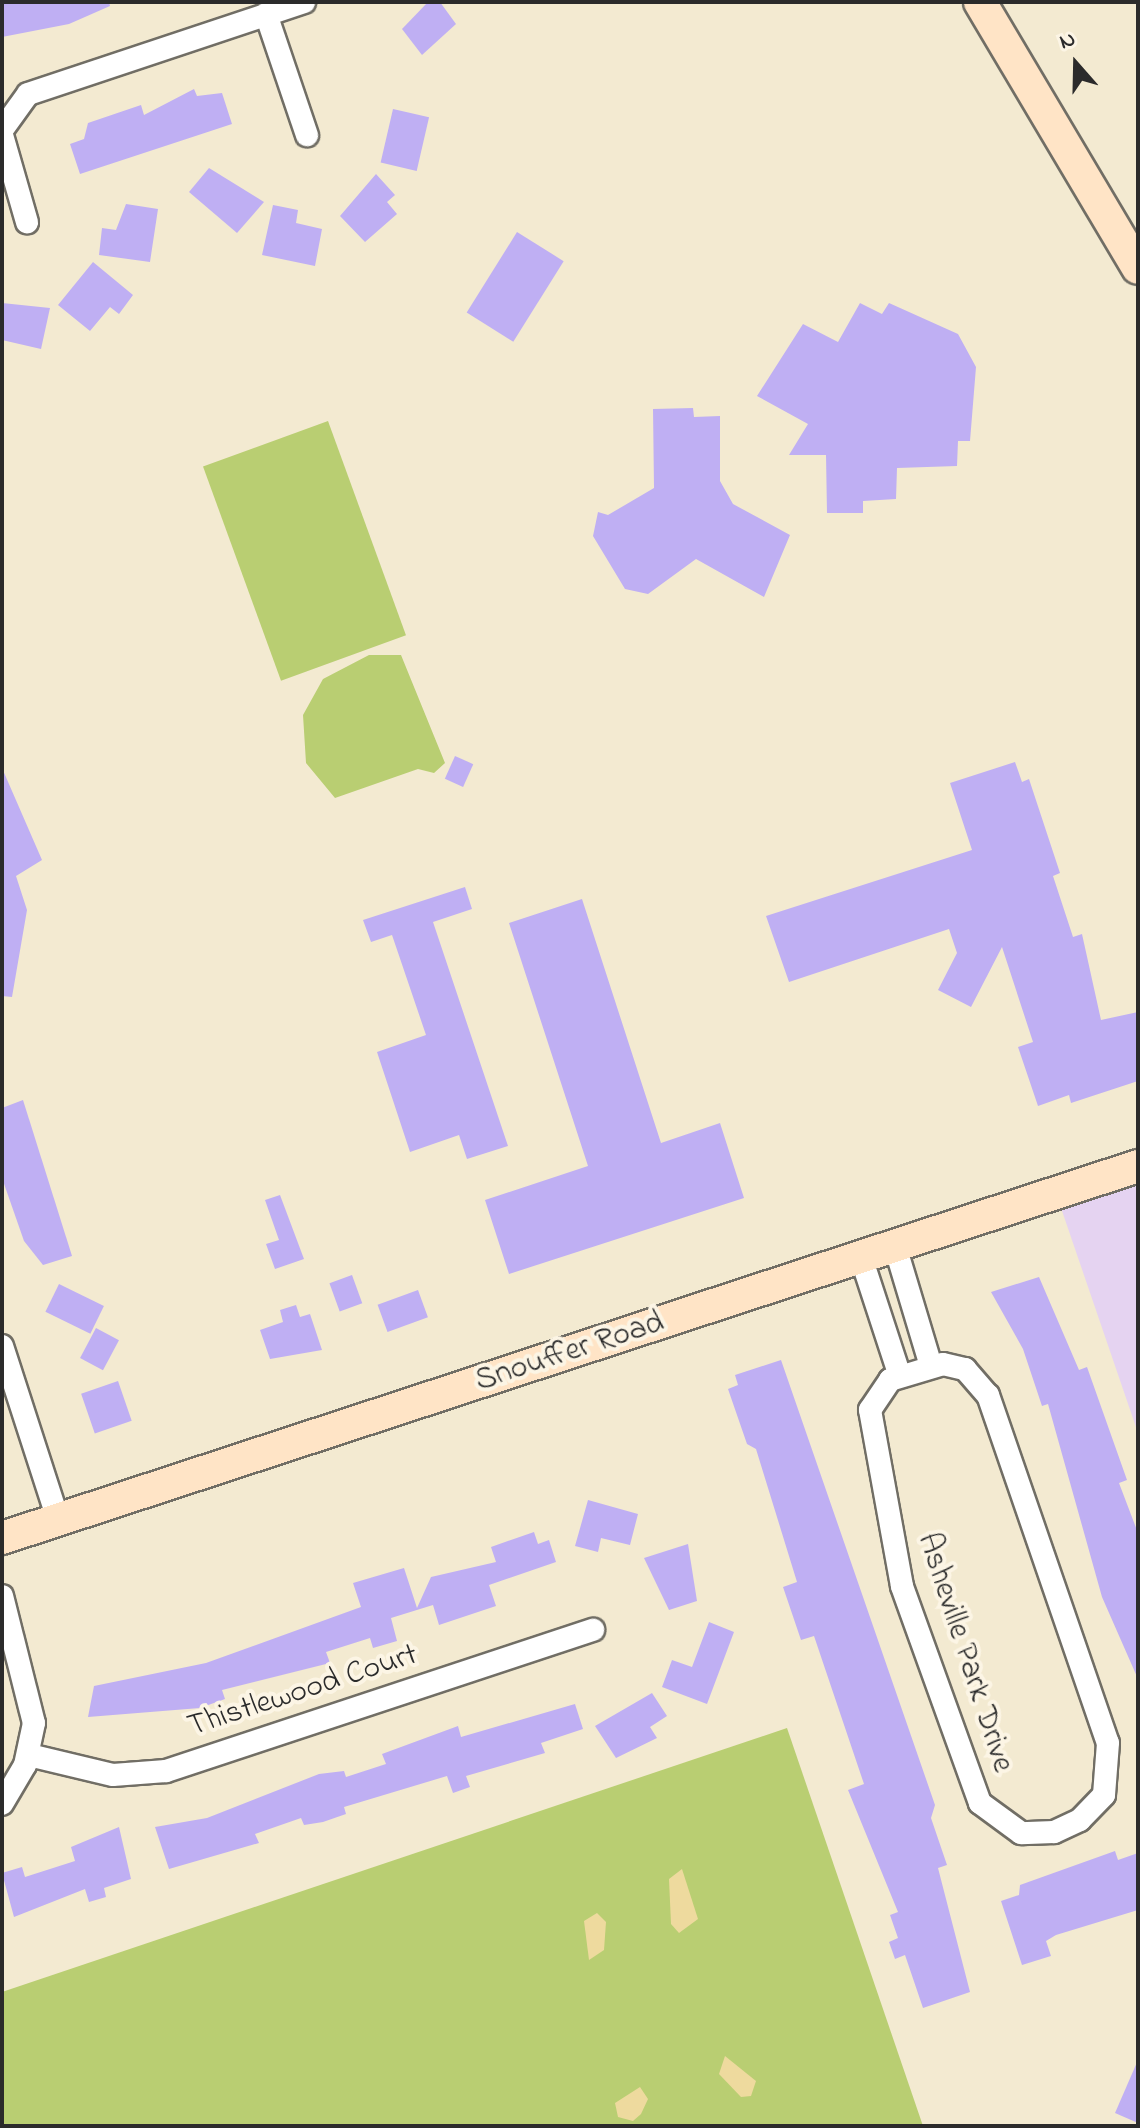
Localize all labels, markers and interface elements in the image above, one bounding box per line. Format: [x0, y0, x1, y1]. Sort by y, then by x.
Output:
north arrow [1036, 24, 1116, 104]
text: N [1055, 24, 1080, 59]
street label: Snouffer Road [471, 1304, 669, 1402]
street label: Asheville Park Drive [907, 1528, 1021, 1778]
street label: Thistlewood Court [183, 1637, 423, 1747]

